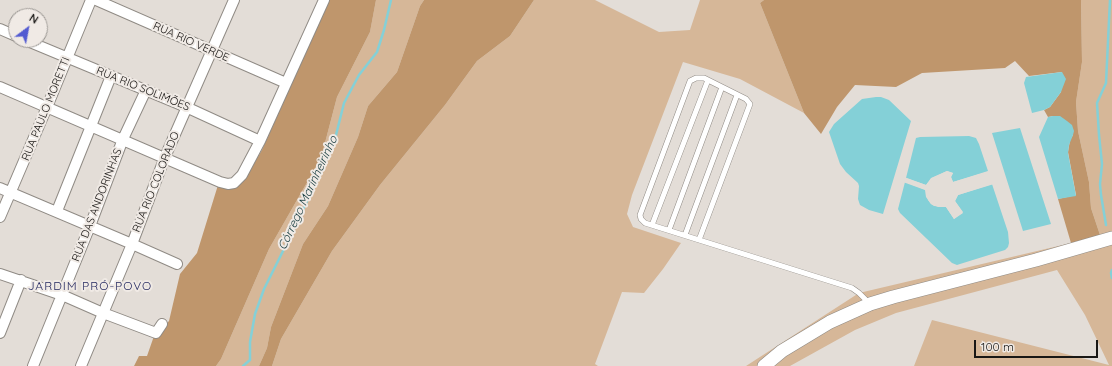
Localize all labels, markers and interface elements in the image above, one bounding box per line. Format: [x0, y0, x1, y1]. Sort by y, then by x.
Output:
north arrow [8, 8, 48, 48]
text: N [27, 11, 41, 27]
street label: RUA RIO VERDE [151, 19, 231, 65]
street label: RUA PAULO MORETTI [19, 55, 73, 163]
street label: RUA RIO SOLIMÕES [94, 64, 192, 114]
street label: RUA RIO COLORADO [130, 130, 182, 234]
water label: Córrego Marinheirinho [275, 134, 341, 252]
street label: RUA DAS ANDORINHAS [69, 147, 125, 263]
district label: JARDIM PRÓ-POVO [28, 279, 152, 293]
scale bar [976, 332, 1100, 358]
text: 100 m [981, 339, 1014, 354]

